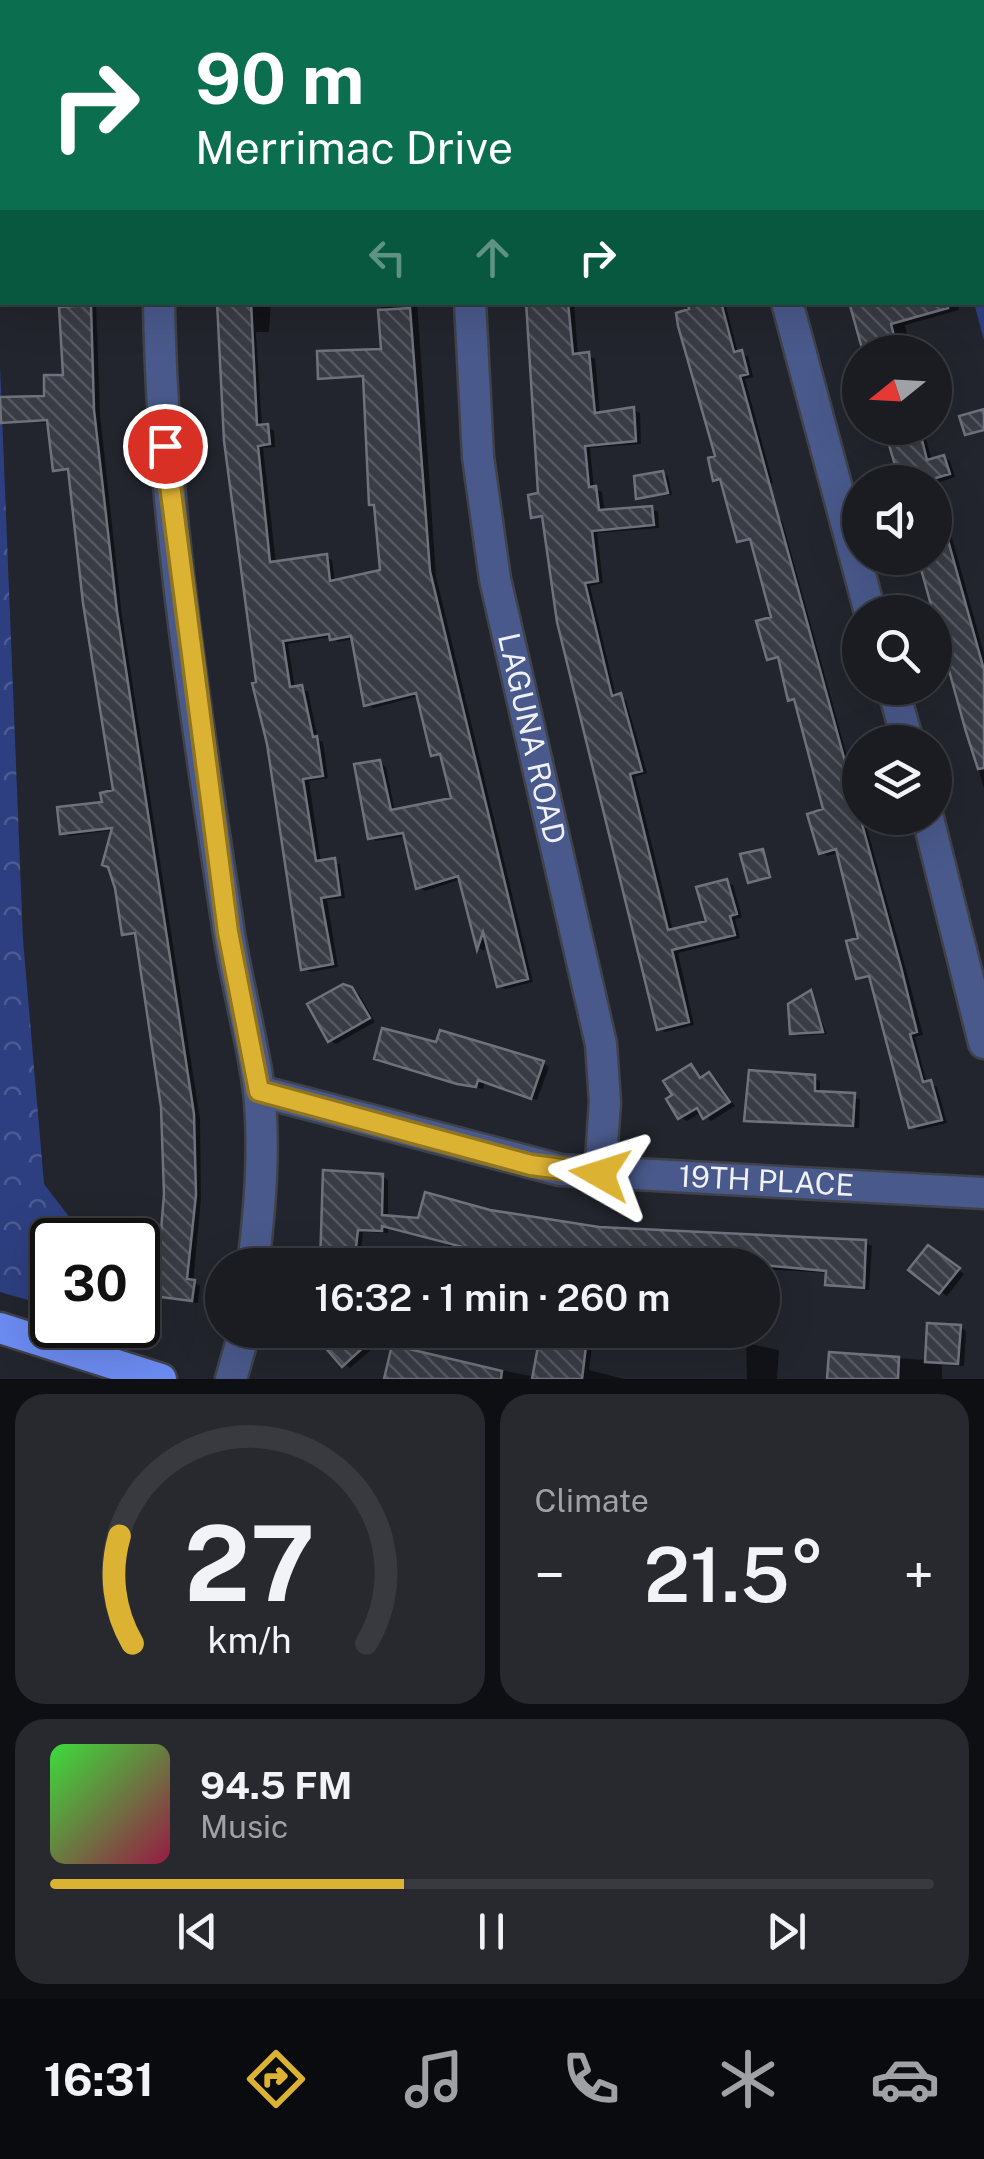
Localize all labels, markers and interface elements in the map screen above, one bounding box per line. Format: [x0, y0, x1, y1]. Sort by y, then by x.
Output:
text: 90 m [195, 37, 365, 120]
icon: right [30, 40, 160, 170]
text: Merrimac Drive [195, 121, 513, 174]
icon: left [360, 230, 415, 285]
icon: ahead [465, 230, 520, 285]
icon: right [570, 230, 625, 285]
north arrow [842, 335, 952, 445]
map controls [842, 335, 952, 835]
pin [123, 404, 208, 489]
icon: arrive [138, 419, 193, 474]
button: sound [842, 465, 952, 575]
button: search [842, 595, 952, 705]
street label: LAGUNA ROAD [491, 629, 574, 847]
button: layers [842, 725, 952, 835]
position arrow [548, 1122, 652, 1226]
street label: 19TH PLACE [678, 1157, 855, 1203]
speed limit sign: 30 [30, 1218, 160, 1348]
text: 16:32 · 1 min · 260 m [314, 1275, 671, 1320]
text: Climate [535, 1482, 649, 1519]
text: 27 [184, 1502, 315, 1624]
text: 21.5° [644, 1531, 825, 1619]
text: − [535, 1543, 565, 1607]
text: + [903, 1543, 934, 1607]
text: km/h [208, 1619, 292, 1661]
text: 94.5 FM [200, 1763, 352, 1808]
text: Music [200, 1808, 288, 1845]
icon: previous [170, 1904, 225, 1959]
icon: pause [464, 1904, 519, 1959]
icon: next [759, 1904, 814, 1959]
icon: directions [241, 2044, 311, 2114]
icon: music [399, 2044, 469, 2114]
icon: phone [556, 2044, 626, 2114]
icon: climate [713, 2044, 783, 2114]
icon: car [870, 2044, 940, 2114]
text: 16:31 [44, 2053, 154, 2106]

